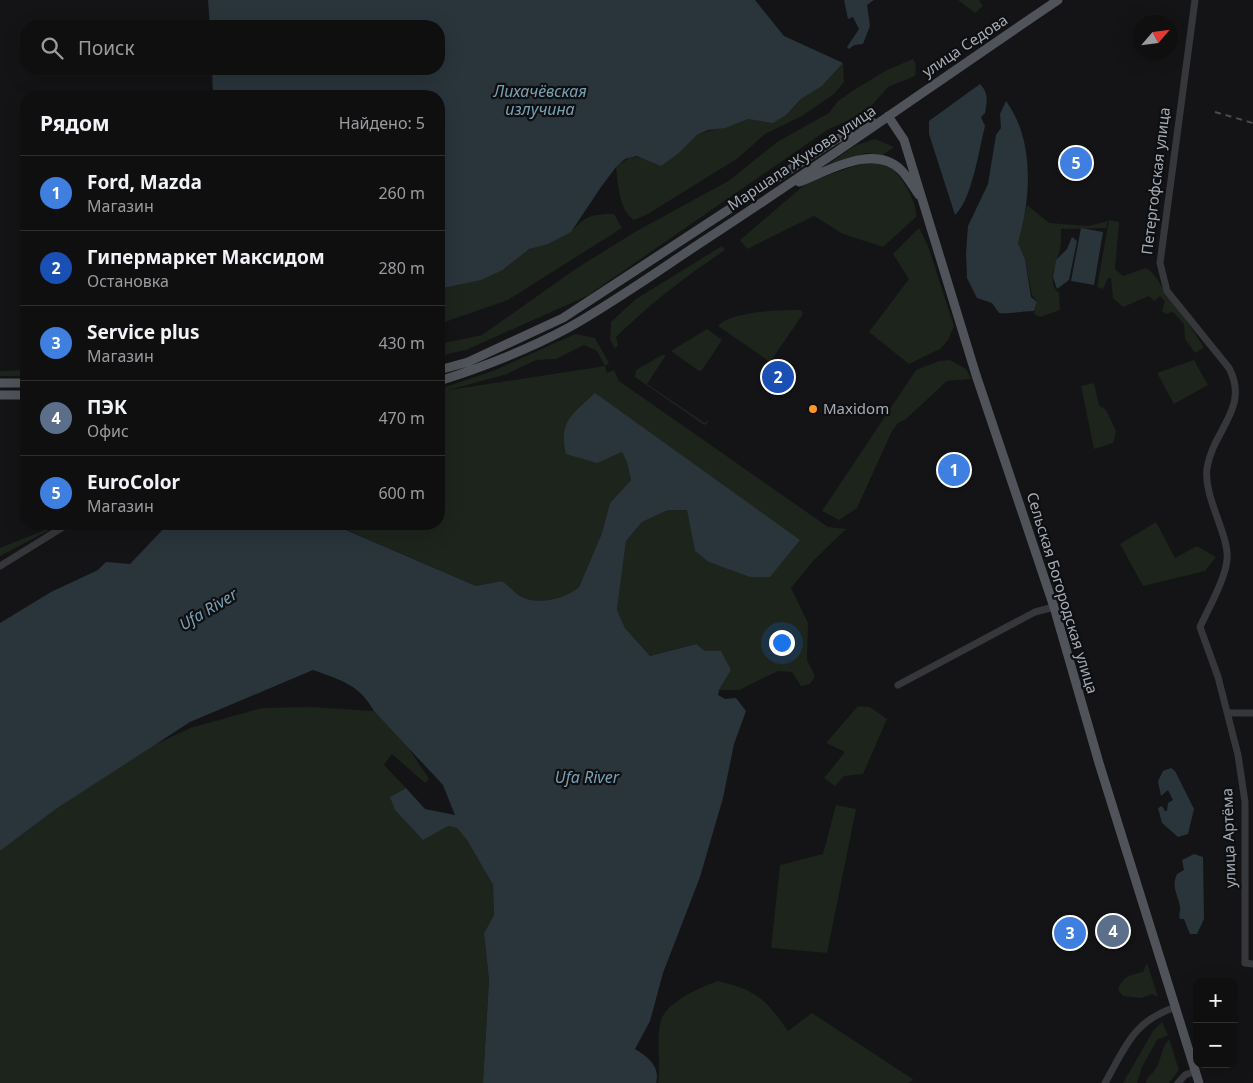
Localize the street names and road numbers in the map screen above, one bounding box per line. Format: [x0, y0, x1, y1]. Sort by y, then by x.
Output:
street label: улица Седова [918, 9, 1011, 81]
street label: Маршала Жукова улица [723, 100, 879, 214]
street label: Петергофская улица [1136, 106, 1174, 256]
street label: Сельская Богородская улица [1023, 490, 1103, 696]
street label: улица Артёма [1216, 788, 1240, 888]

